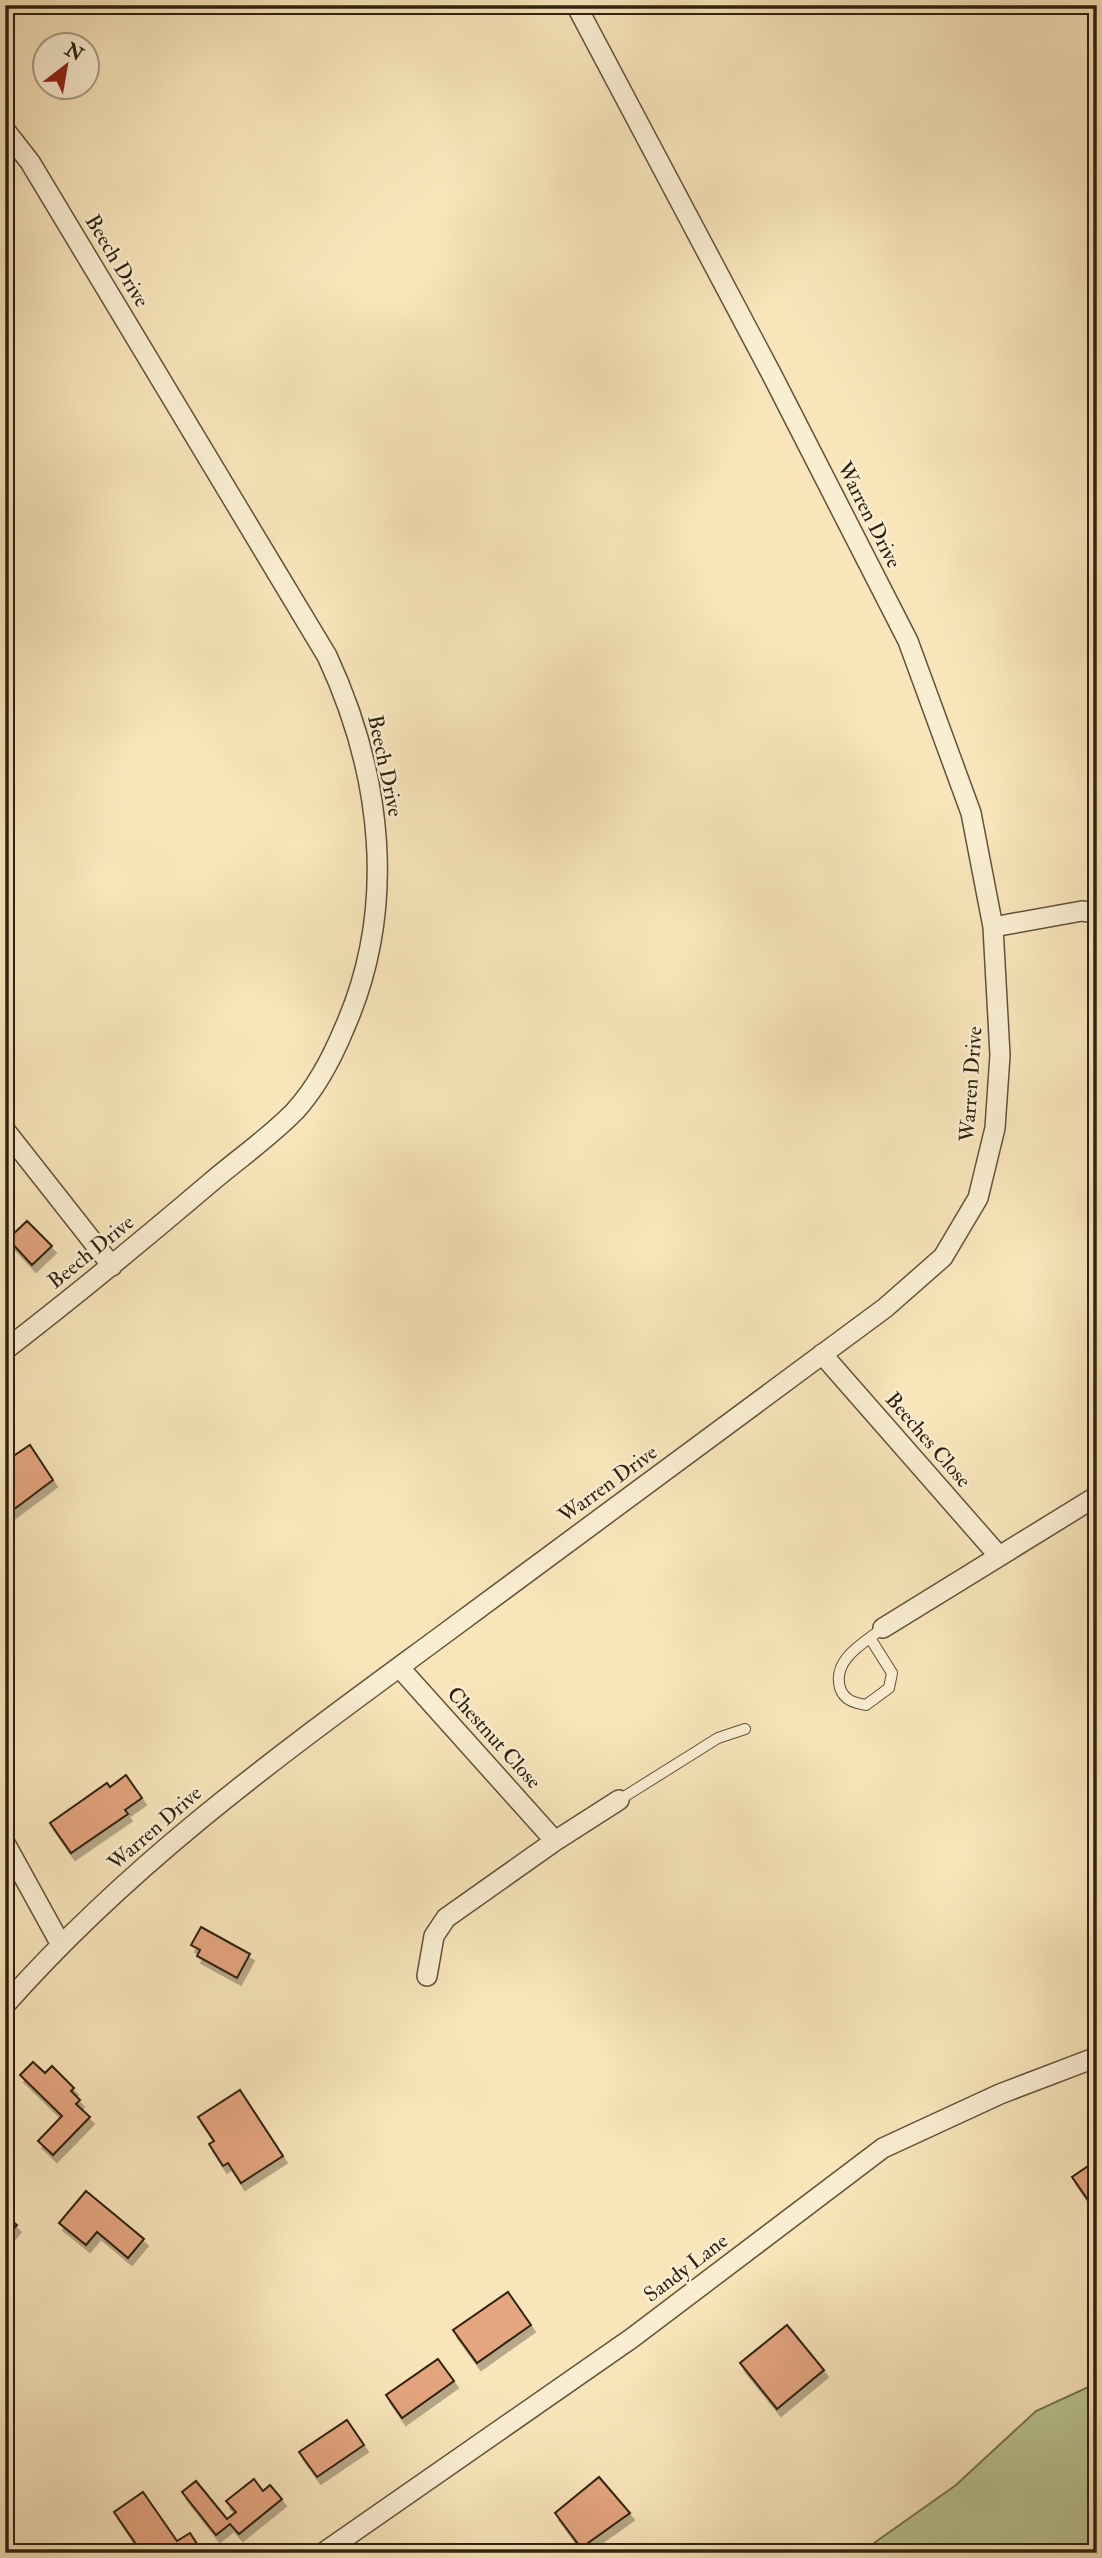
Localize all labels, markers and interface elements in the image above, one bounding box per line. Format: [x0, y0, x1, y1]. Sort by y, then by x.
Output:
north arrow [32, 32, 102, 102]
text: N [60, 37, 89, 67]
street label: Beech Drive [79, 210, 155, 312]
street label: Warren Drive [830, 456, 907, 573]
street label: Beech Drive [361, 713, 409, 820]
street label: Warren Drive [953, 1025, 989, 1144]
street label: Beech Drive [42, 1209, 140, 1295]
street label: Beeches Close [879, 1387, 977, 1494]
street label: Warren Drive [552, 1439, 663, 1530]
street label: Chestnut Close [441, 1681, 547, 1795]
street label: Warren Drive [102, 1780, 208, 1877]
street label: Sandy Lane [639, 2227, 734, 2308]

